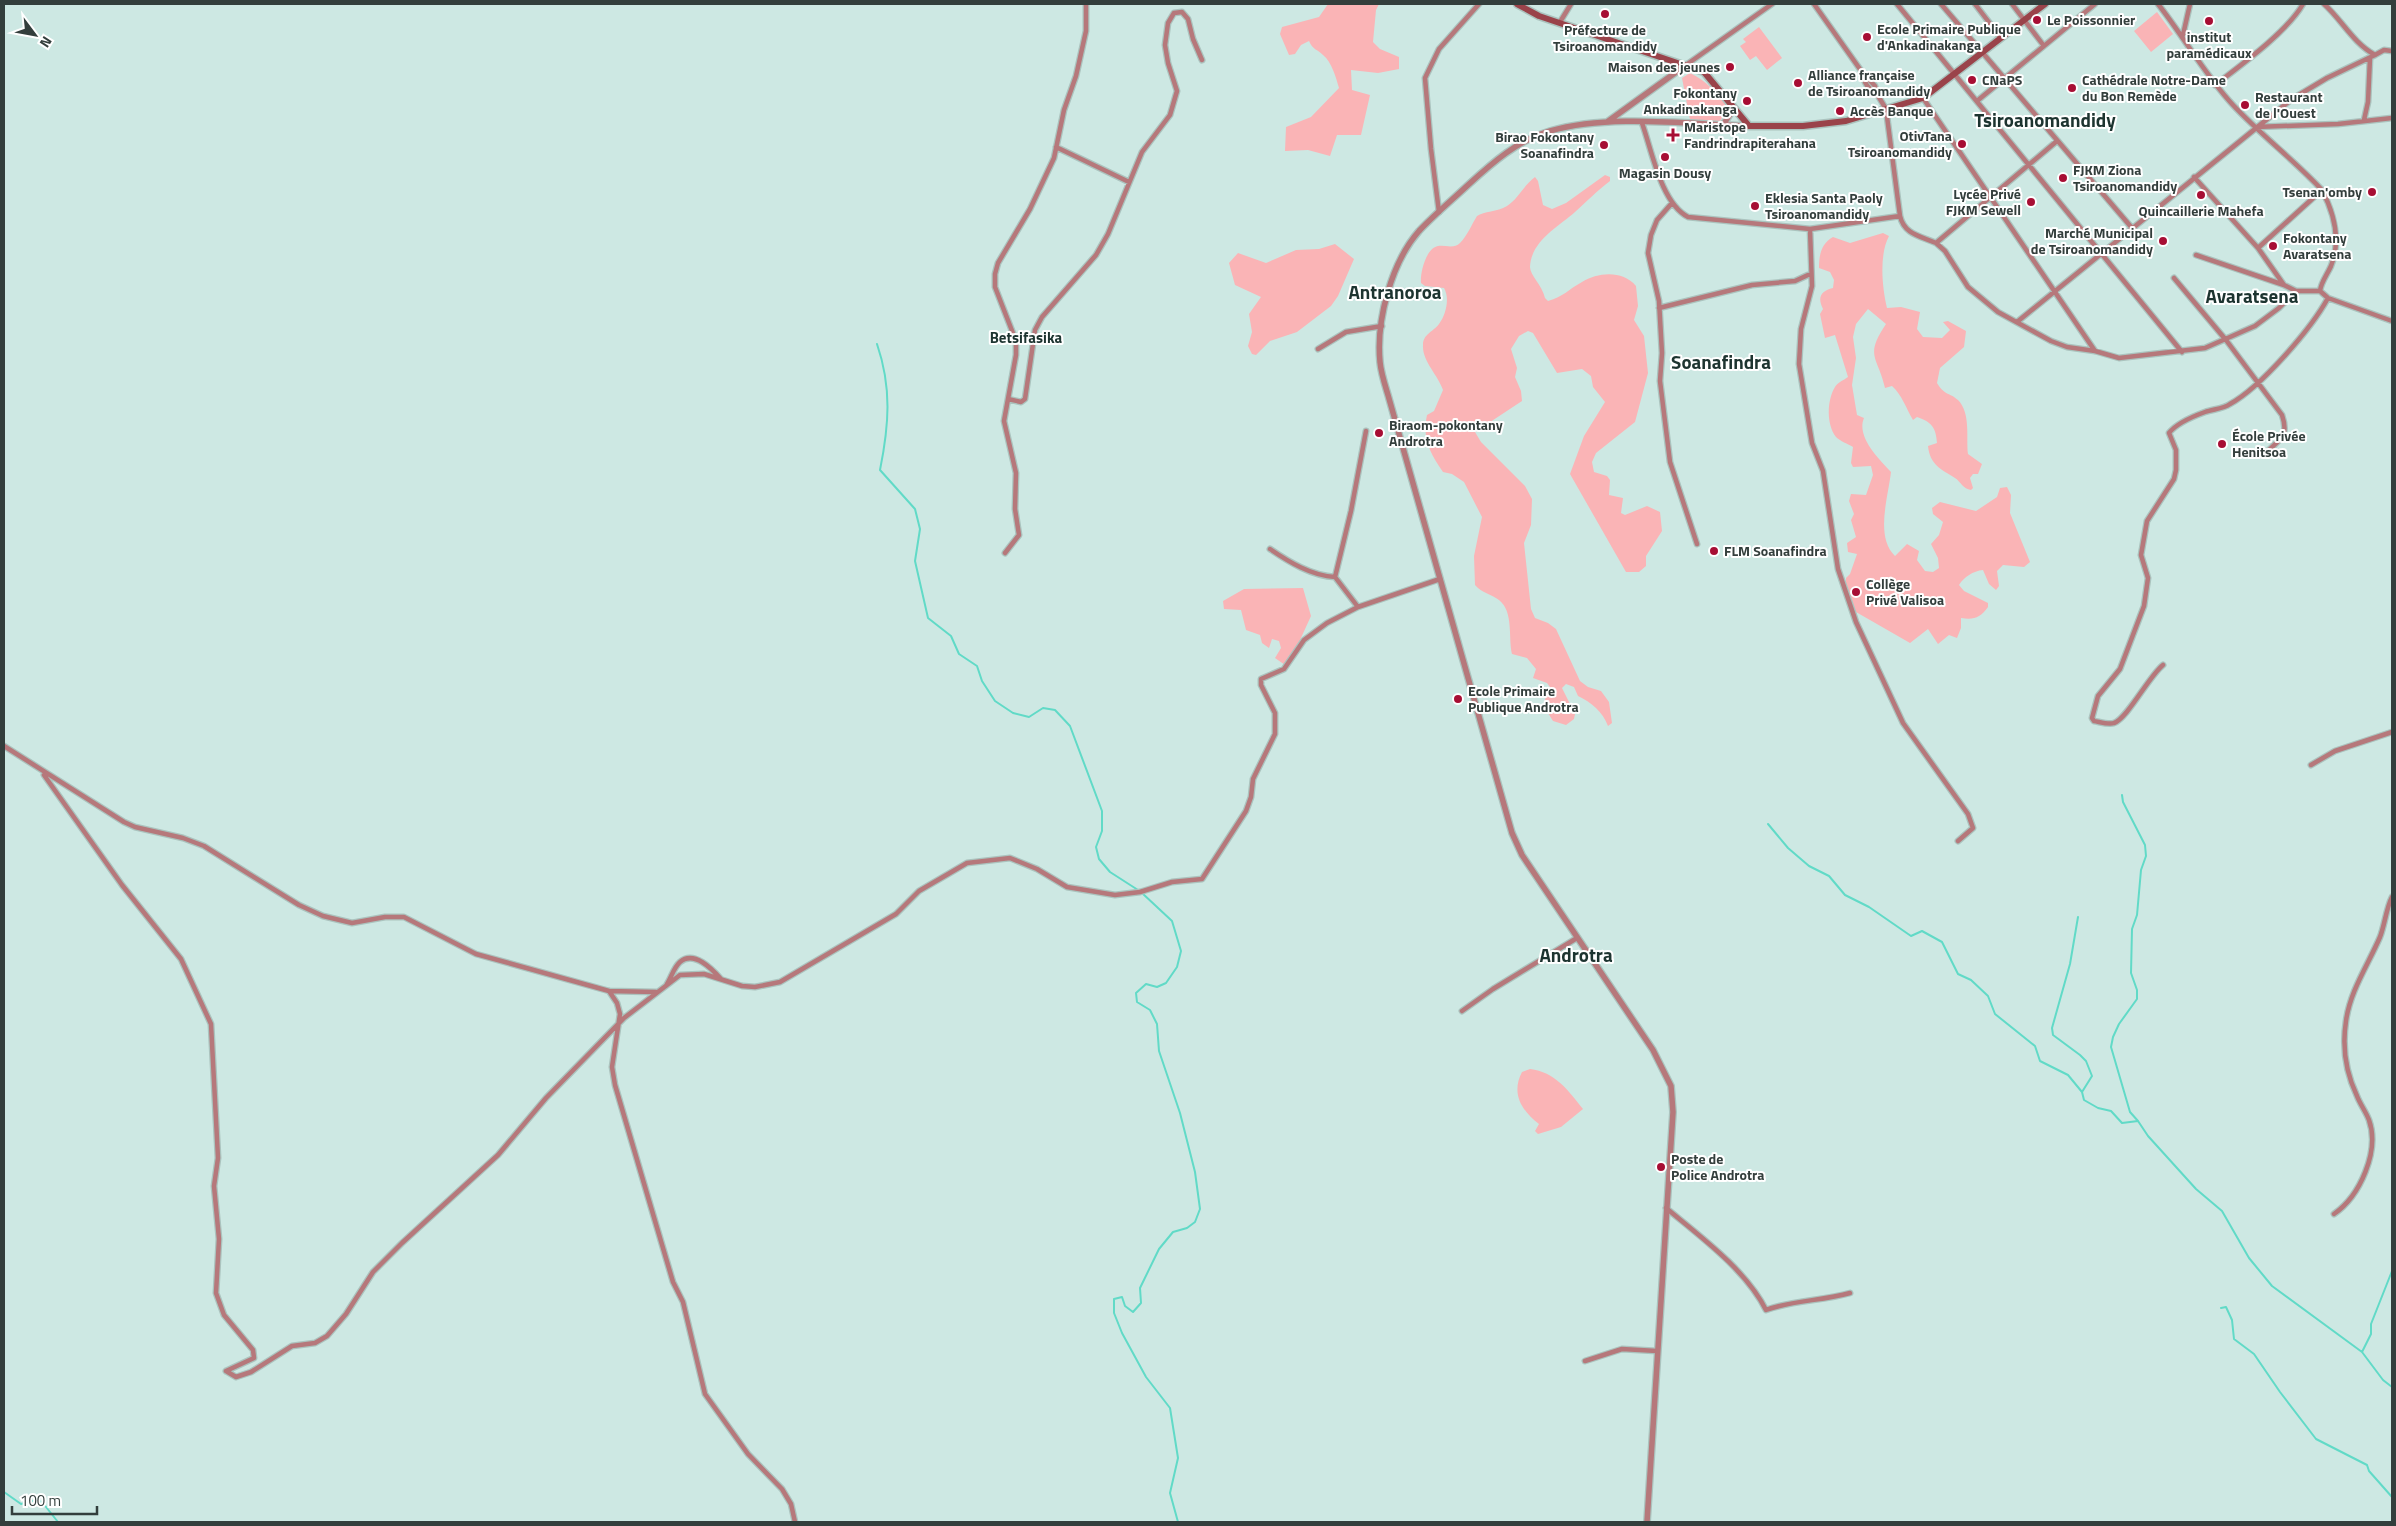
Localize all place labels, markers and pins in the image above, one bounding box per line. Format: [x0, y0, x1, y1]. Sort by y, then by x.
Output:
marker: Préfecture de Tsiroanomandidy [1599, 8, 1611, 20]
place label: Le Poissonnier [2047, 9, 2135, 30]
marker: Le Poissonnier [2031, 14, 2043, 26]
marker: institut paramédicaux [2203, 15, 2215, 27]
place label: Ecole Primaire Publique d'Ankadinakanga [1877, 18, 2021, 55]
place label: Préfecture de Tsiroanomandidy [1553, 19, 1657, 56]
place label: institut paramédicaux [2166, 26, 2252, 63]
marker: Ecole Primaire Publique d'Ankadinakanga [1861, 31, 1873, 43]
place label: Maison des jeunes [1608, 56, 1720, 77]
marker: Maison des jeunes [1724, 61, 1736, 73]
place label: Alliance française de Tsiroanomandidy [1808, 64, 1930, 101]
place label: CNaPS [1982, 69, 2023, 90]
place label: Cathédrale Notre-Dame du Bon Remède [2082, 69, 2226, 106]
marker: CNaPS [1966, 74, 1978, 86]
marker: Alliance française de Tsiroanomandidy [1792, 77, 1804, 89]
place label: Fokontany Ankadinakanga [1644, 82, 1737, 119]
marker: Cathédrale Notre-Dame du Bon Remède [2066, 82, 2078, 94]
place label: Restaurant de l'Ouest [2255, 86, 2323, 123]
marker: Fokontany Ankadinakanga [1741, 95, 1753, 107]
marker: Restaurant de l'Ouest [2239, 99, 2251, 111]
place label: Accès Banque [1850, 100, 1933, 121]
marker: Accès Banque [1834, 105, 1846, 117]
place label: Maristope Fandrindrapiterahana [1684, 116, 1816, 153]
place label: OtivTana Tsiroanomandidy [1848, 125, 1952, 162]
place label: Birao Fokontany Soanafindra [1495, 126, 1594, 163]
marker: Maristope Fandrindrapiterahana [1666, 128, 1680, 142]
marker: OtivTana Tsiroanomandidy [1956, 138, 1968, 150]
marker: Birao Fokontany Soanafindra [1598, 139, 1610, 151]
marker: Magasin Dousy [1659, 151, 1671, 163]
place label: FJKM Ziona Tsiroanomandidy [2073, 159, 2177, 196]
place label: Magasin Dousy [1619, 162, 1711, 183]
marker: FJKM Ziona Tsiroanomandidy [2057, 172, 2069, 184]
place label: Tsenan'omby [2282, 181, 2362, 202]
place label: Lycée Privé FJKM Sewell [1946, 183, 2021, 220]
marker: Tsenan'omby [2366, 186, 2378, 198]
place label: Eklesia Santa Paoly Tsiroanomandidy [1765, 187, 1883, 224]
marker: Quincaillerie Mahefa [2195, 189, 2207, 201]
marker: Lycée Privé FJKM Sewell [2025, 196, 2037, 208]
marker: Eklesia Santa Paoly Tsiroanomandidy [1749, 200, 1761, 212]
place label: Quincaillerie Mahefa [2138, 200, 2264, 221]
place label: Marché Municipal de Tsiroanomandidy [2031, 222, 2153, 259]
place label: Fokontany Avaratsena [2283, 227, 2351, 264]
marker: Marché Municipal de Tsiroanomandidy [2157, 235, 2169, 247]
marker: Fokontany Avaratsena [2267, 240, 2279, 252]
place label: Biraom-pokontany Androtra [1389, 414, 1503, 451]
place label: École Privée Henitsoa [2232, 425, 2306, 462]
marker: Biraom-pokontany Androtra [1373, 427, 1385, 439]
marker: École Privée Henitsoa [2216, 438, 2228, 450]
place label: FLM Soanafindra [1724, 540, 1827, 561]
marker: FLM Soanafindra [1708, 545, 1720, 557]
place label: Collège Privé Valisoa [1866, 573, 1944, 610]
marker: Collège Privé Valisoa [1850, 586, 1862, 598]
place label: Ecole Primaire Publique Androtra [1468, 680, 1579, 717]
marker: Ecole Primaire Publique Androtra [1452, 693, 1464, 705]
place label: Poste de Police Androtra [1671, 1148, 1764, 1185]
marker: Poste de Police Androtra [1655, 1161, 1667, 1173]

